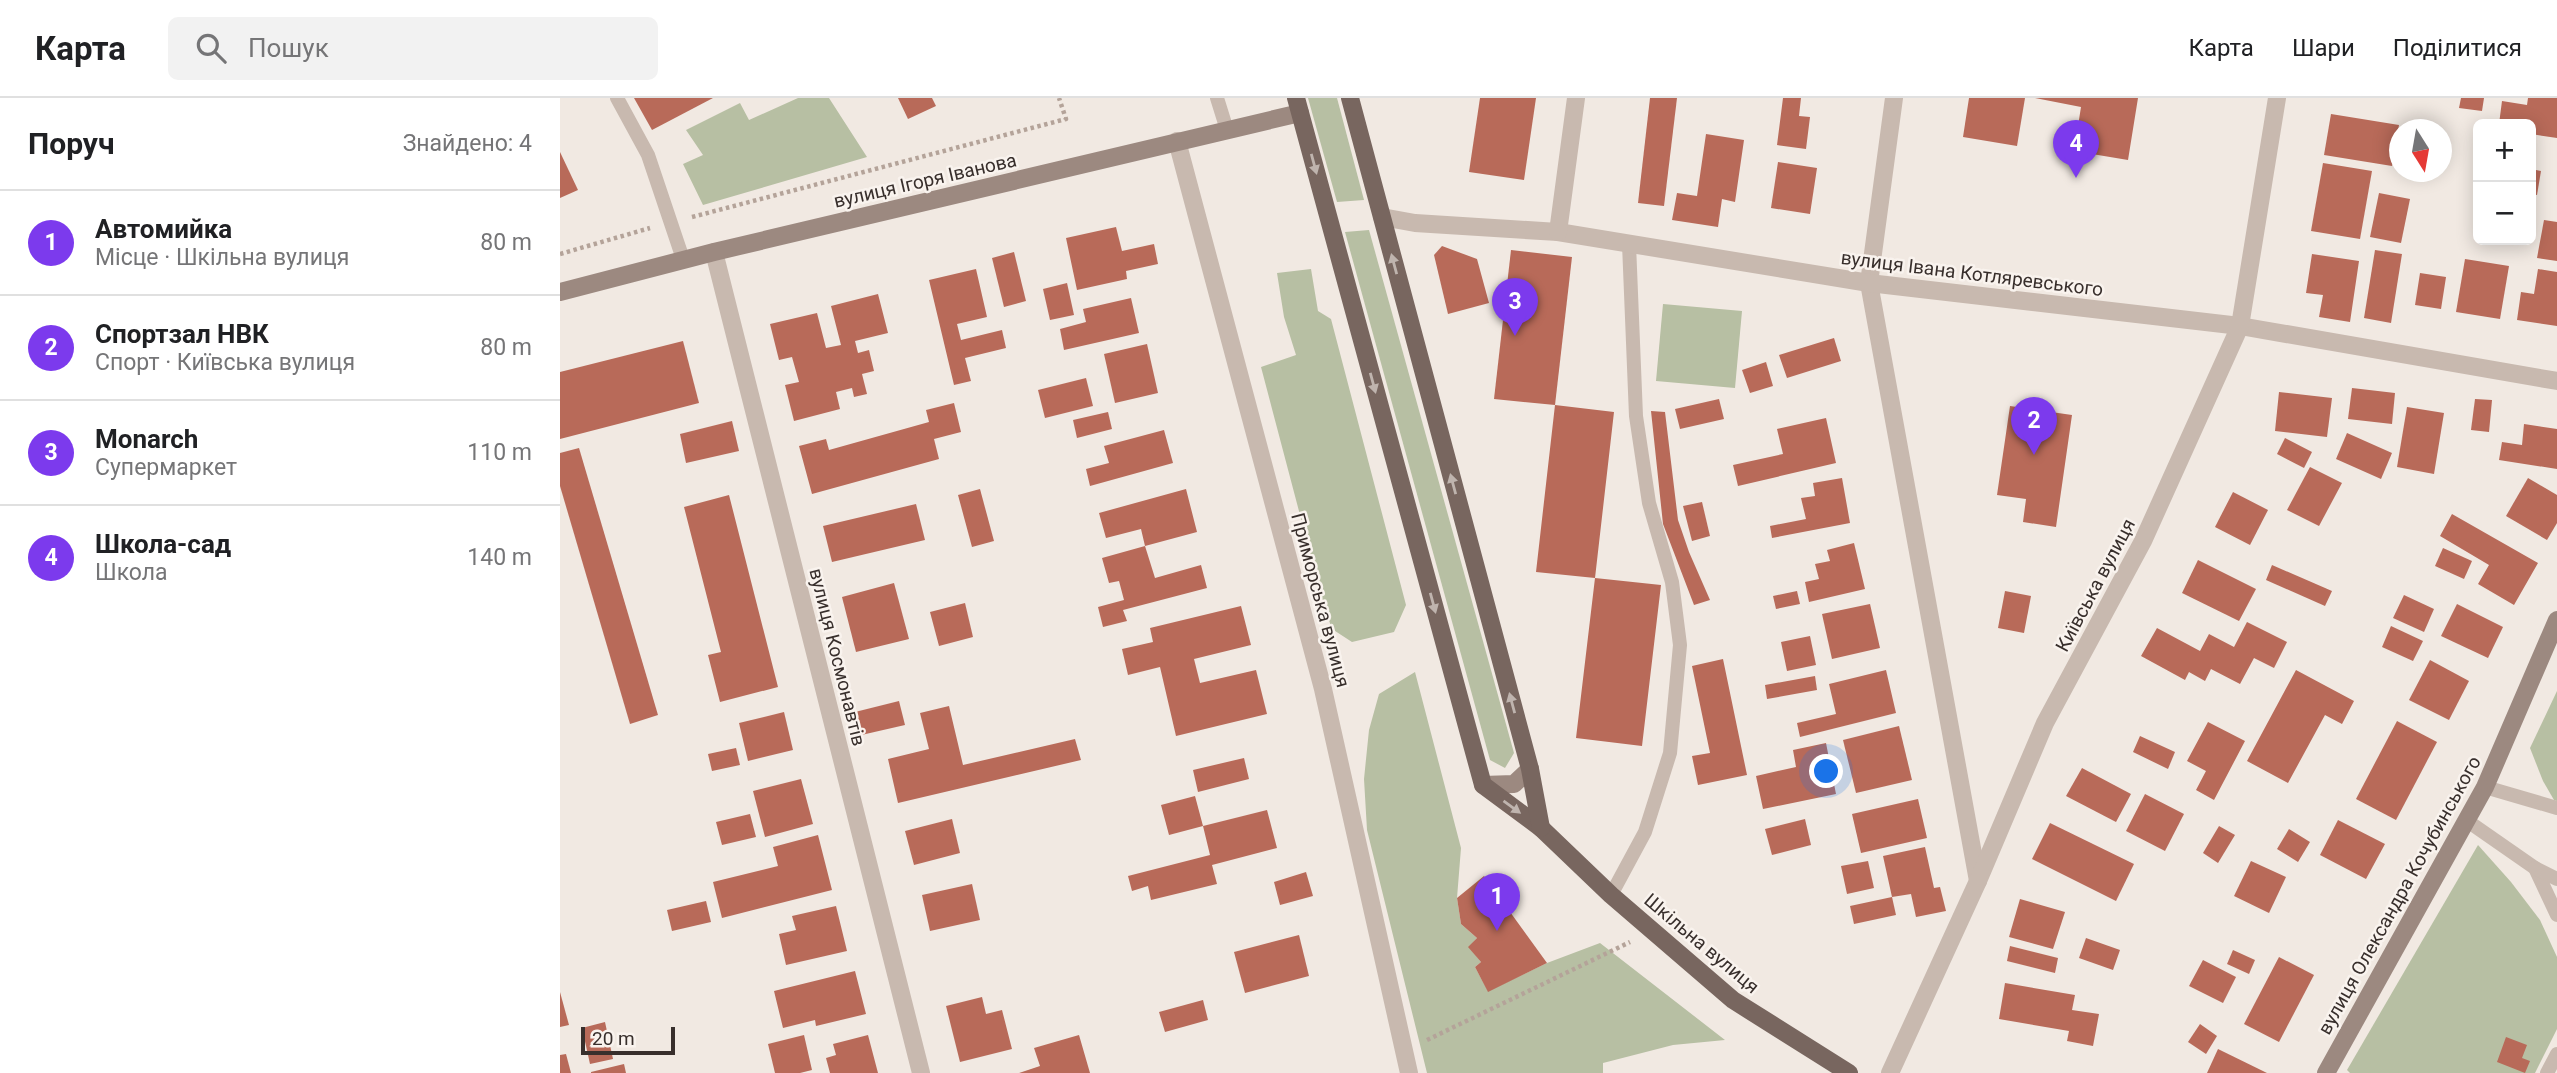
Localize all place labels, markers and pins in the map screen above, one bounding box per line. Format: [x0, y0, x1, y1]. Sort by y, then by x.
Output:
pin: 4 [2053, 120, 2099, 178]
pin: 3 [1492, 278, 1538, 336]
pin: 2 [2011, 397, 2057, 455]
pin: 1 [1474, 873, 1520, 931]

